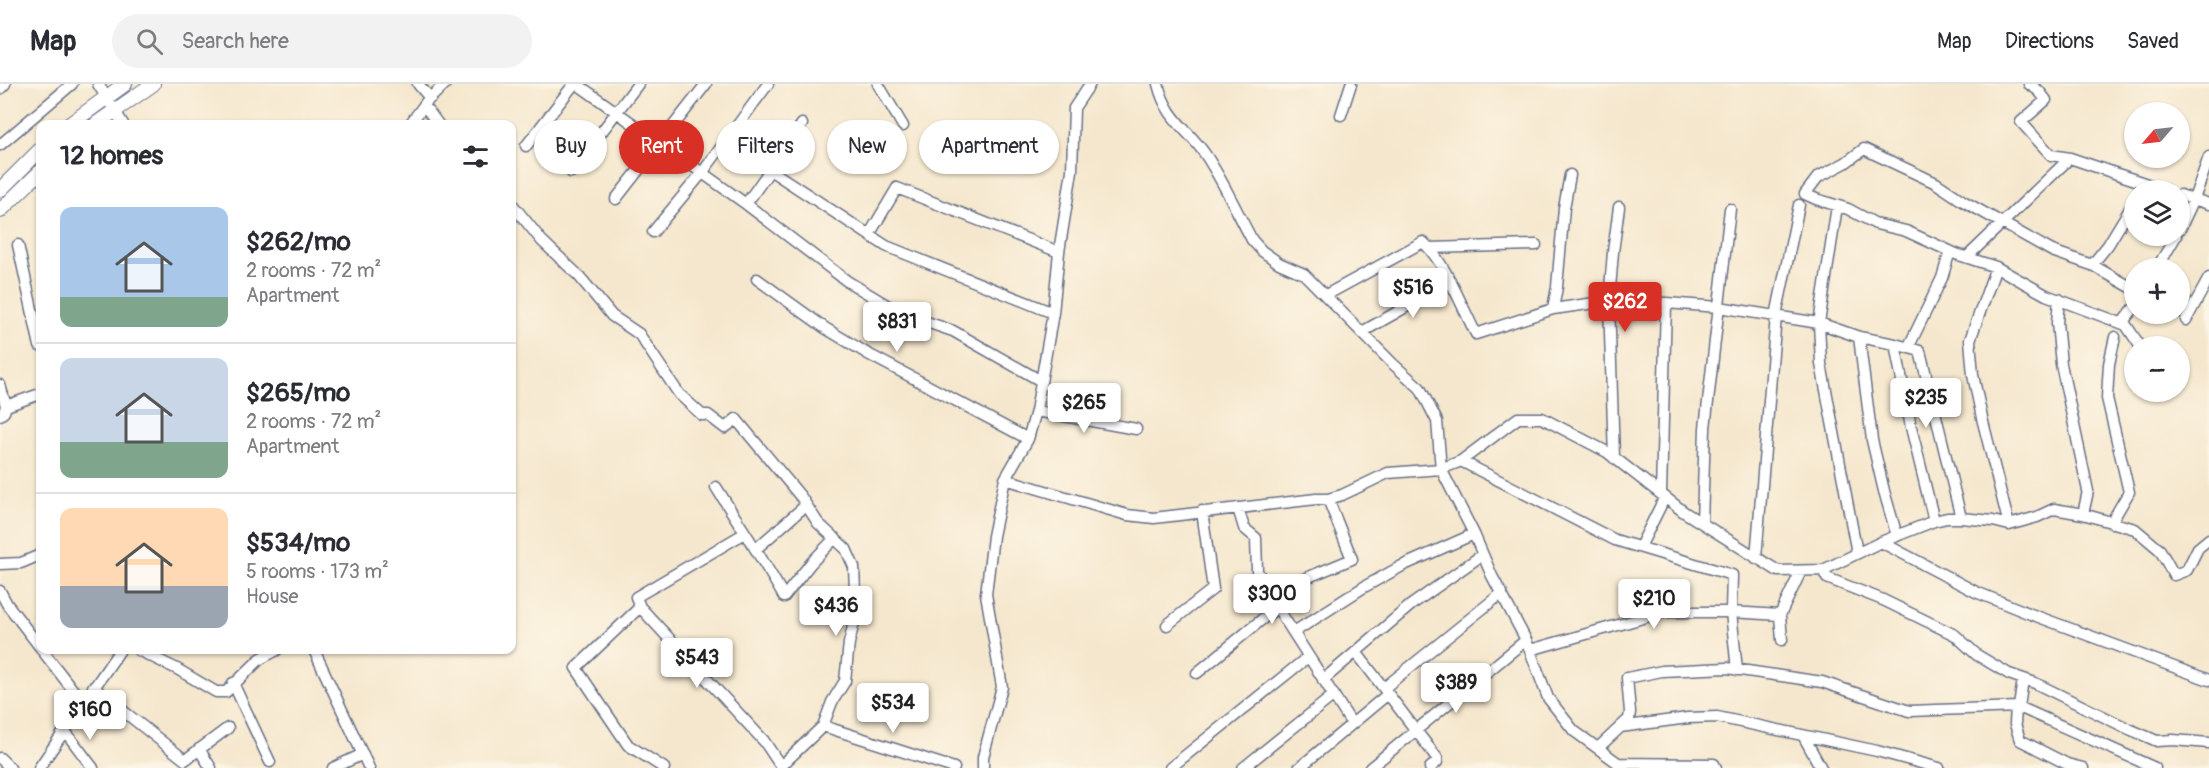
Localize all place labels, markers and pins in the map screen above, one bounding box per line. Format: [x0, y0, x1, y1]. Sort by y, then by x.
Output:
pin: $516 [1377, 268, 1449, 319]
pin: $262 [1589, 282, 1661, 333]
pin: $831 [861, 302, 933, 353]
pin: $235 [1890, 378, 1962, 429]
pin: $265 [1048, 383, 1120, 434]
pin: $300 [1236, 574, 1308, 625]
pin: $210 [1618, 579, 1690, 630]
pin: $436 [800, 586, 872, 637]
pin: $543 [661, 638, 733, 689]
pin: $389 [1420, 663, 1492, 714]
pin: $534 [857, 683, 929, 734]
pin: $160 [54, 690, 126, 741]

